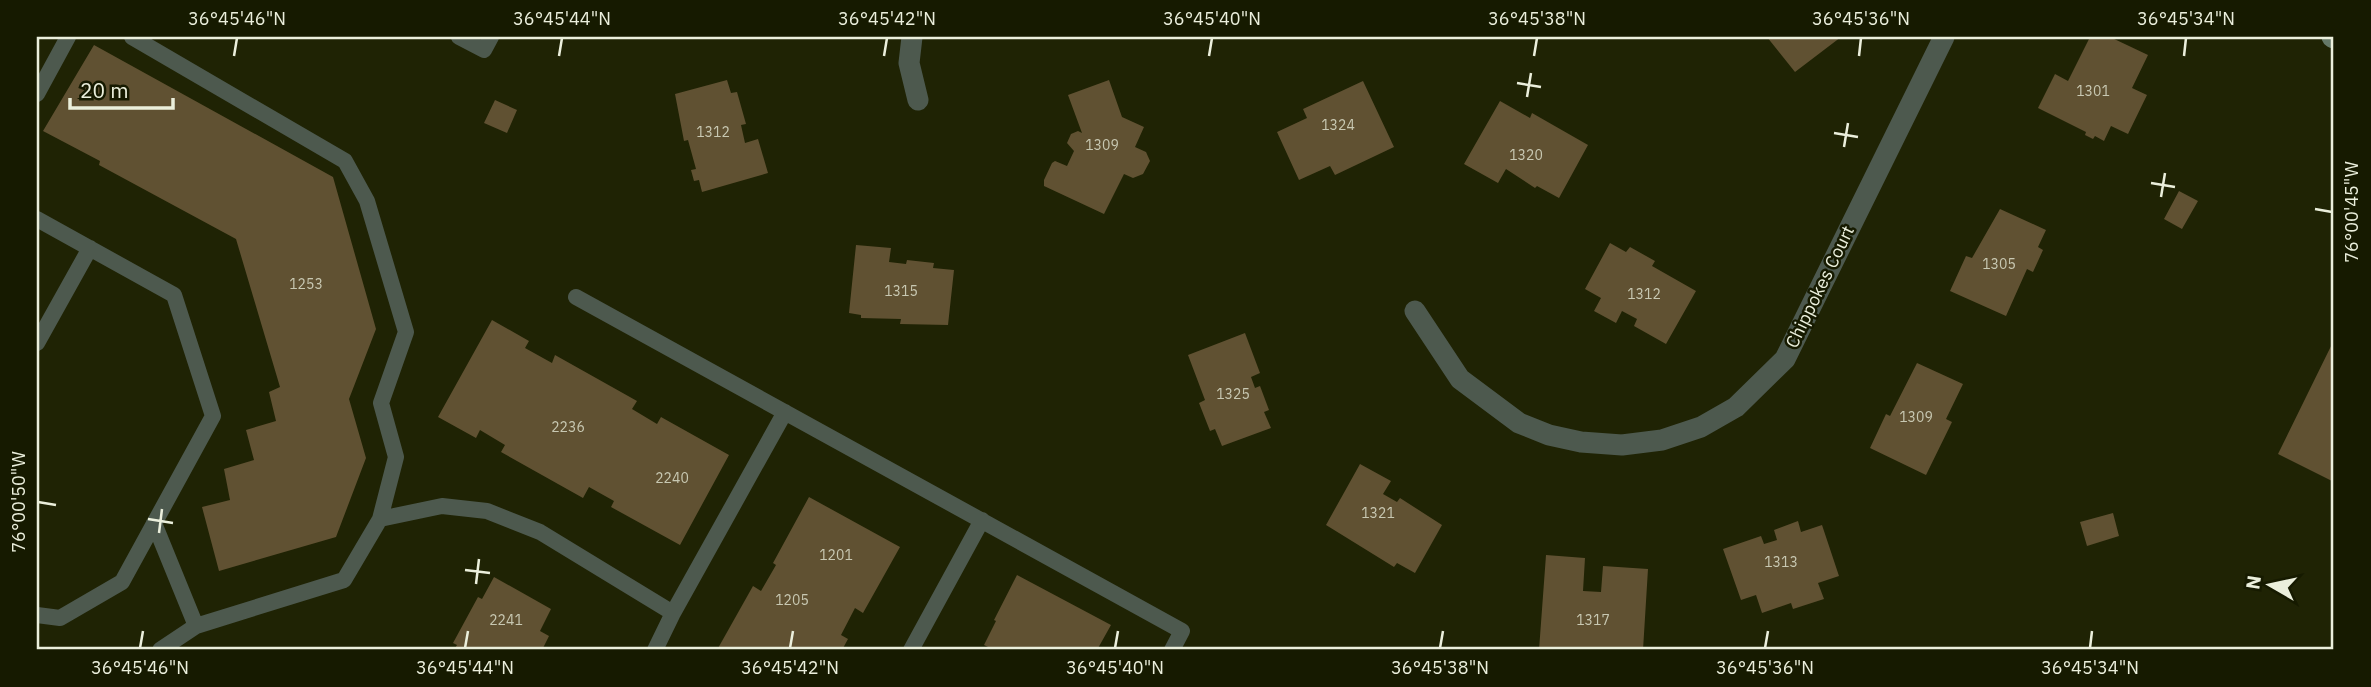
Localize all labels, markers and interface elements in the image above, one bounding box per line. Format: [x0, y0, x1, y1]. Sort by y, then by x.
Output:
text: 36°45'46"N [188, 7, 286, 30]
text: 36°45'44"N [513, 7, 611, 30]
text: 36°45'42"N [838, 7, 936, 30]
text: 36°45'40"N [1163, 7, 1261, 30]
text: 36°45'38"N [1488, 7, 1586, 30]
text: 36°45'36"N [1812, 7, 1910, 30]
text: 36°45'34"N [2137, 7, 2235, 30]
scale bar [70, 66, 173, 110]
text: 20 m [80, 76, 129, 104]
house number: 1301 [2076, 82, 2110, 100]
house number: 1324 [1321, 116, 1355, 134]
house number: 1312 [696, 123, 730, 141]
house number: 1309 [1085, 136, 1119, 154]
house number: 1320 [1509, 146, 1543, 164]
text: 76°00'45"W [2340, 161, 2363, 263]
street label: Chippokes Court [1780, 222, 1859, 352]
house number: 1305 [1982, 255, 2016, 273]
house number: 1253 [289, 275, 323, 293]
house number: 1315 [884, 282, 918, 300]
house number: 1312 [1627, 285, 1661, 303]
house number: 1325 [1216, 385, 1250, 403]
house number: 1309 [1899, 408, 1933, 426]
house number: 2236 [551, 418, 585, 436]
text: 76°00'50"W [7, 451, 30, 553]
house number: 2240 [655, 469, 689, 487]
house number: 1321 [1361, 504, 1395, 522]
house number: 1201 [819, 546, 853, 564]
north arrow [2234, 550, 2304, 620]
house number: 1313 [1764, 553, 1798, 571]
text: N [2240, 574, 2266, 591]
house number: 1205 [775, 591, 809, 609]
house number: 2241 [489, 611, 523, 629]
house number: 1317 [1576, 611, 1610, 629]
text: 36°45'46"N [91, 656, 189, 679]
text: 36°45'44"N [416, 656, 514, 679]
text: 36°45'42"N [741, 656, 839, 679]
text: 36°45'40"N [1066, 656, 1164, 679]
text: 36°45'38"N [1391, 656, 1489, 679]
text: 36°45'36"N [1716, 656, 1814, 679]
text: 36°45'34"N [2041, 656, 2139, 679]

